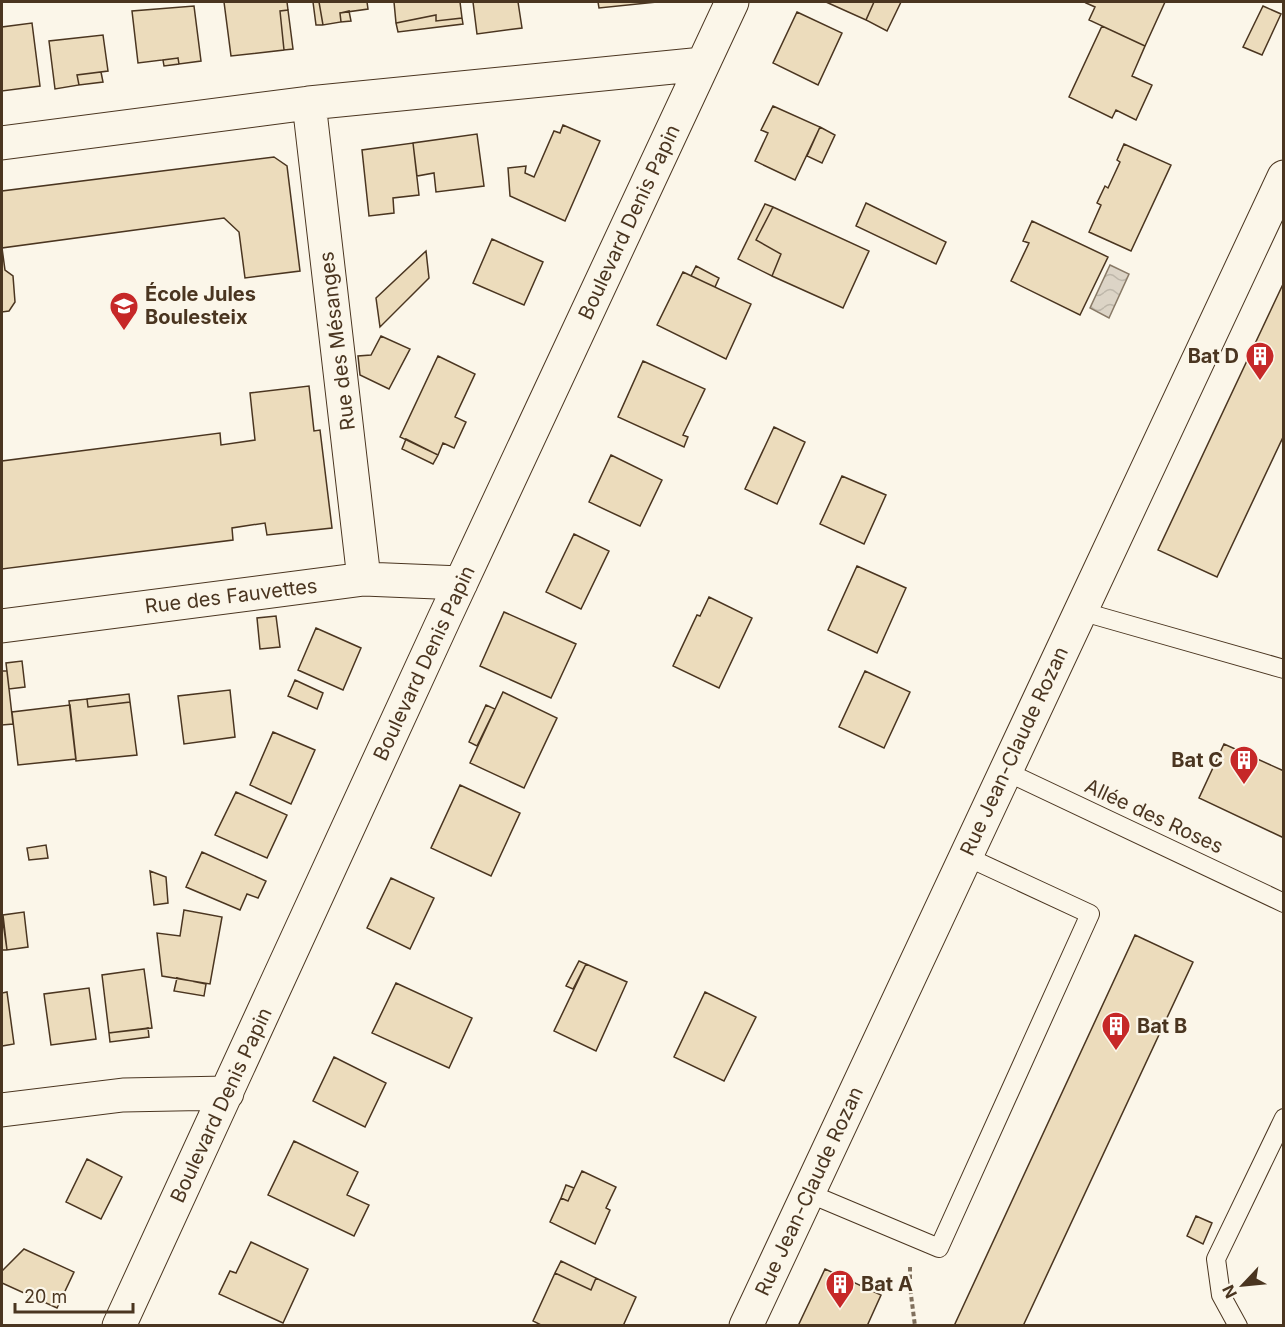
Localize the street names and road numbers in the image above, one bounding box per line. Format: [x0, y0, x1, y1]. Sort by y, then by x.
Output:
street label: Boulevard Denis Papin [573, 121, 685, 323]
street label: Rue des Mésanges [314, 250, 360, 432]
street label: Boulevard Denis Papin [368, 562, 480, 764]
street label: Rue des Fauvettes [143, 574, 319, 618]
street label: Rue Jean-Claude Rozan [955, 643, 1073, 859]
street label: Allée des Roses [1081, 773, 1227, 859]
street label: Boulevard Denis Papin [165, 1004, 277, 1206]
street label: Rue Jean-Claude Rozan [750, 1083, 868, 1299]

